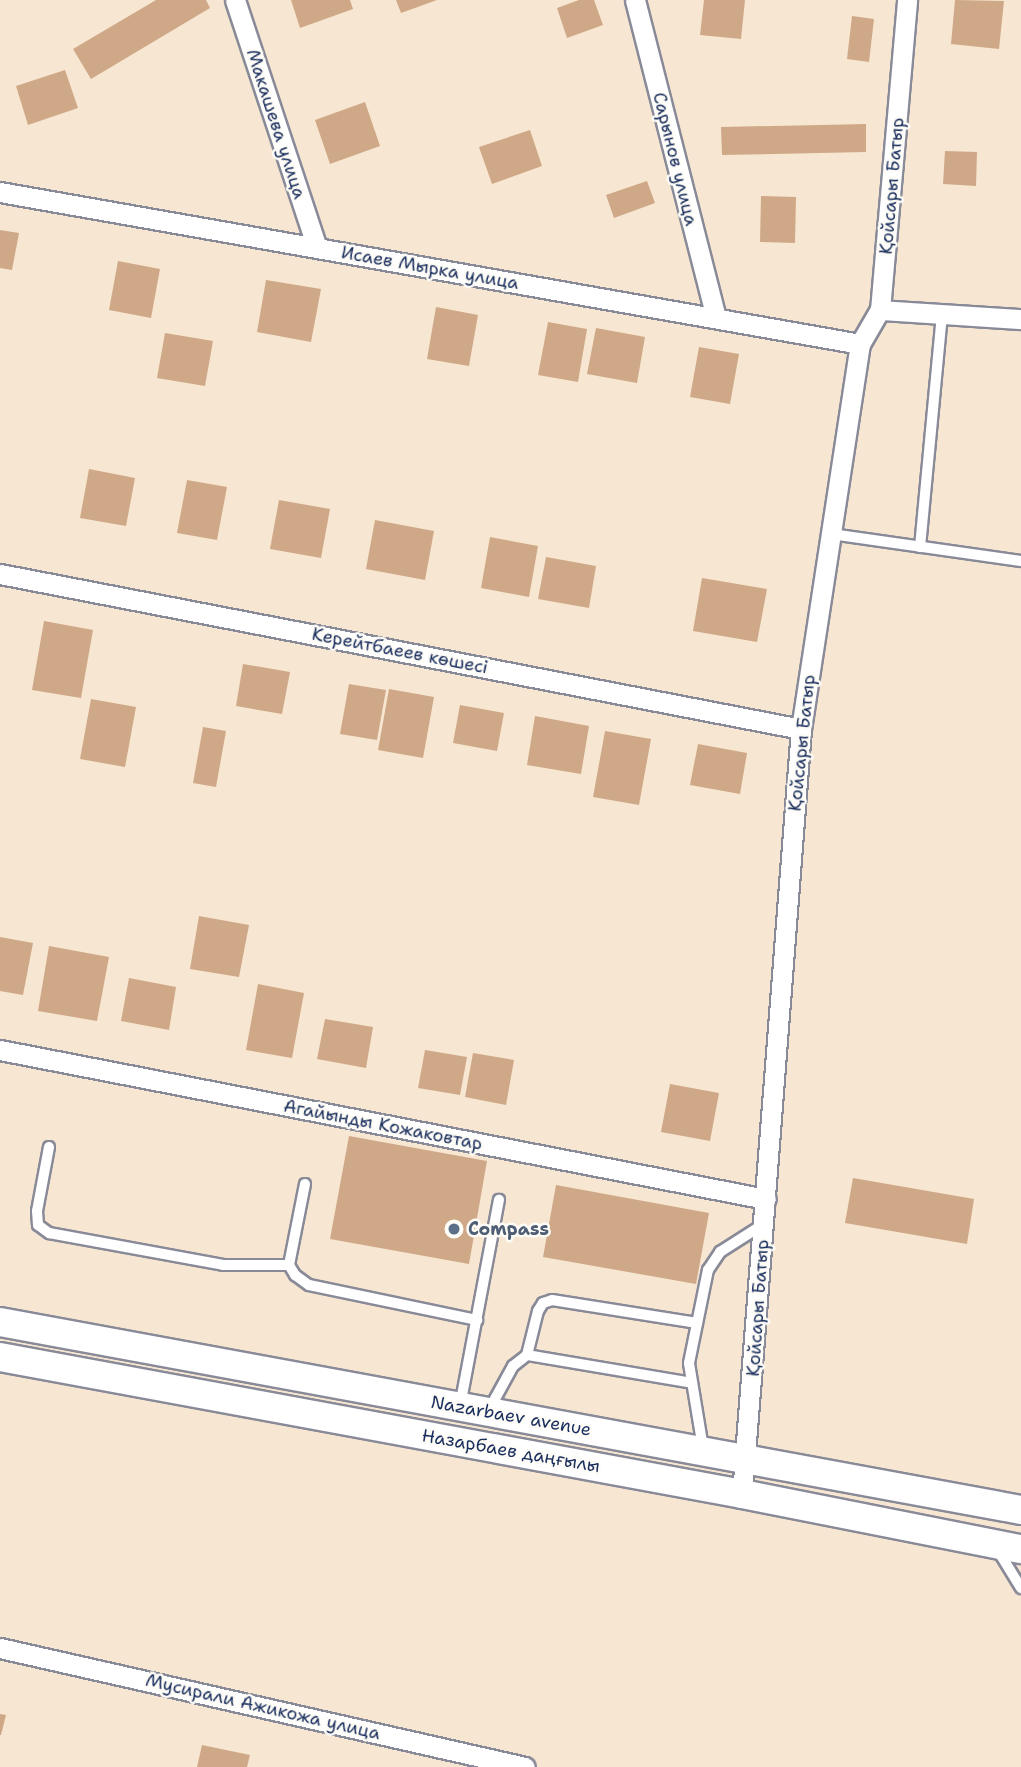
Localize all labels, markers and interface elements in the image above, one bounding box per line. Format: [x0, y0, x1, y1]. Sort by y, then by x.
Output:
street label: Макашева улица [242, 46, 310, 202]
street label: Сарынов улица [648, 90, 702, 228]
street label: Қойсары Батыр [875, 117, 909, 255]
street label: Исаев Мырка улица [339, 242, 521, 294]
street label: Керейтбаеев көшесі [310, 623, 490, 679]
street label: Қойсары Батыр [784, 674, 820, 812]
street label: Агайынды Кожаковтар [282, 1095, 484, 1155]
place label: Compass [468, 1218, 549, 1240]
marker: Compass [446, 1221, 462, 1237]
street label: Қойсары Батыр [742, 1239, 774, 1377]
street label: Nazarbaev avenue [429, 1391, 593, 1441]
street label: Назарбаев даңғылы [420, 1425, 602, 1477]
street label: Мусирали Ажикожа улица [144, 1669, 382, 1745]

